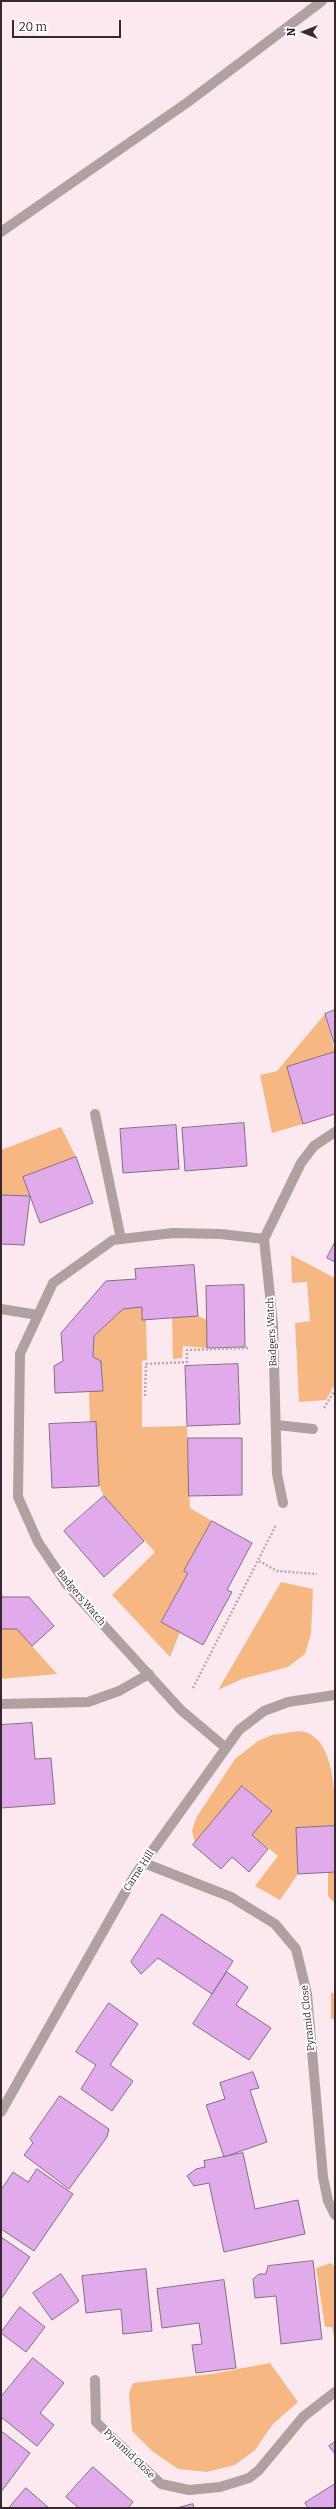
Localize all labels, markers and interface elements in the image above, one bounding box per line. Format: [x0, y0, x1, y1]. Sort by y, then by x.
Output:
scale bar [14, 12, 123, 38]
north arrow [284, 12, 324, 52]
text: 20 m [19, 20, 47, 34]
text: N [285, 28, 298, 36]
street label: Badgers Watch [264, 1297, 280, 1367]
street label: Badgers Watch [54, 1568, 108, 1628]
street label: Carne Hill [121, 1848, 157, 1894]
street label: Pyramid Close [299, 1984, 317, 2052]
street label: Pyramid Close [101, 2427, 157, 2481]

